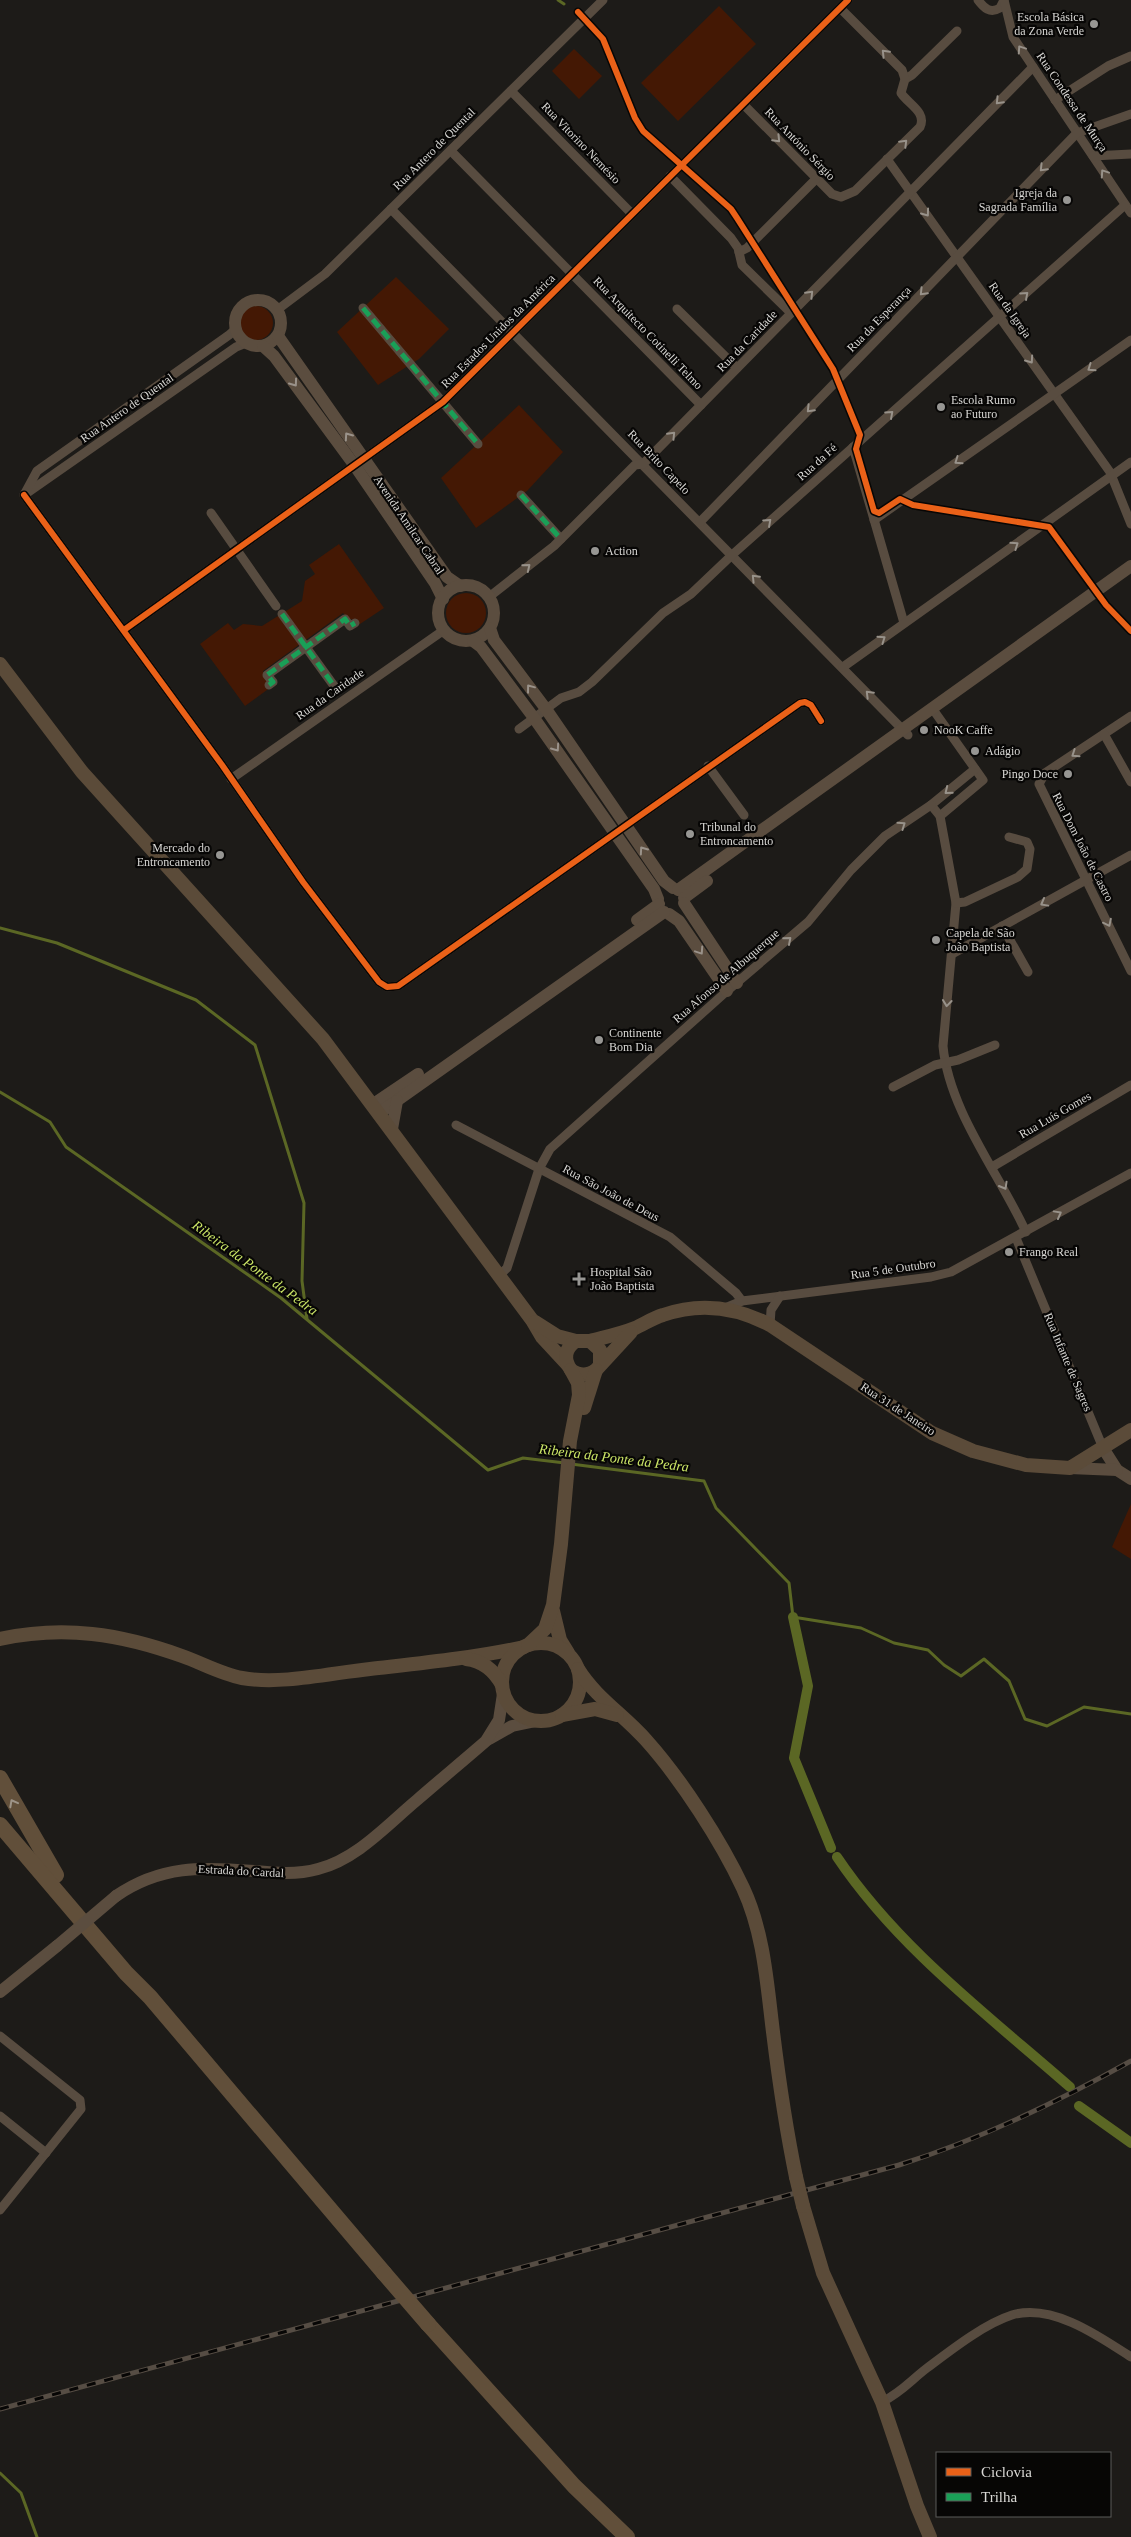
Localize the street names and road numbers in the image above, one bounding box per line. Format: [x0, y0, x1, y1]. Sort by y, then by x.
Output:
street label: Rua Condessa de Murça [1033, 50, 1111, 155]
street label: Rua Vitorino Nemésio [539, 99, 623, 187]
street label: Rua Antero de Quental [390, 105, 478, 193]
street label: Rua António Sérgio [762, 105, 838, 183]
street label: Rua Estados Unidos da América [438, 271, 558, 391]
street label: Rua Arquitecto Cotinelli Telmo [590, 274, 706, 392]
street label: Rua da Igreja [986, 280, 1035, 341]
street label: Rua da Esperança [844, 283, 914, 355]
street label: Rua da Caridade [714, 307, 780, 375]
street label: Rua Antero de Quental [78, 370, 177, 445]
street label: Rua Brito Capelo [625, 427, 693, 497]
street label: Rua da Fé [794, 441, 840, 483]
street label: Avenida Amilcar Cabral [371, 473, 448, 578]
street label: Rua da Caridade [293, 665, 367, 723]
street label: Rua Dom João de Castro [1050, 790, 1116, 904]
street label: Rua Afonso de Albuquerque [670, 926, 782, 1026]
street label: Rua Luís Gomes [1017, 1089, 1094, 1141]
street label: Rua São João de Deus [560, 1162, 662, 1225]
street label: Rua 5 de Outubro [850, 1256, 936, 1282]
street label: Rua Infante de Sagres [1041, 1311, 1095, 1414]
street label: Rua 31 de Janeiro [858, 1380, 938, 1438]
street label: Estrada do Cardal [198, 1862, 285, 1880]

